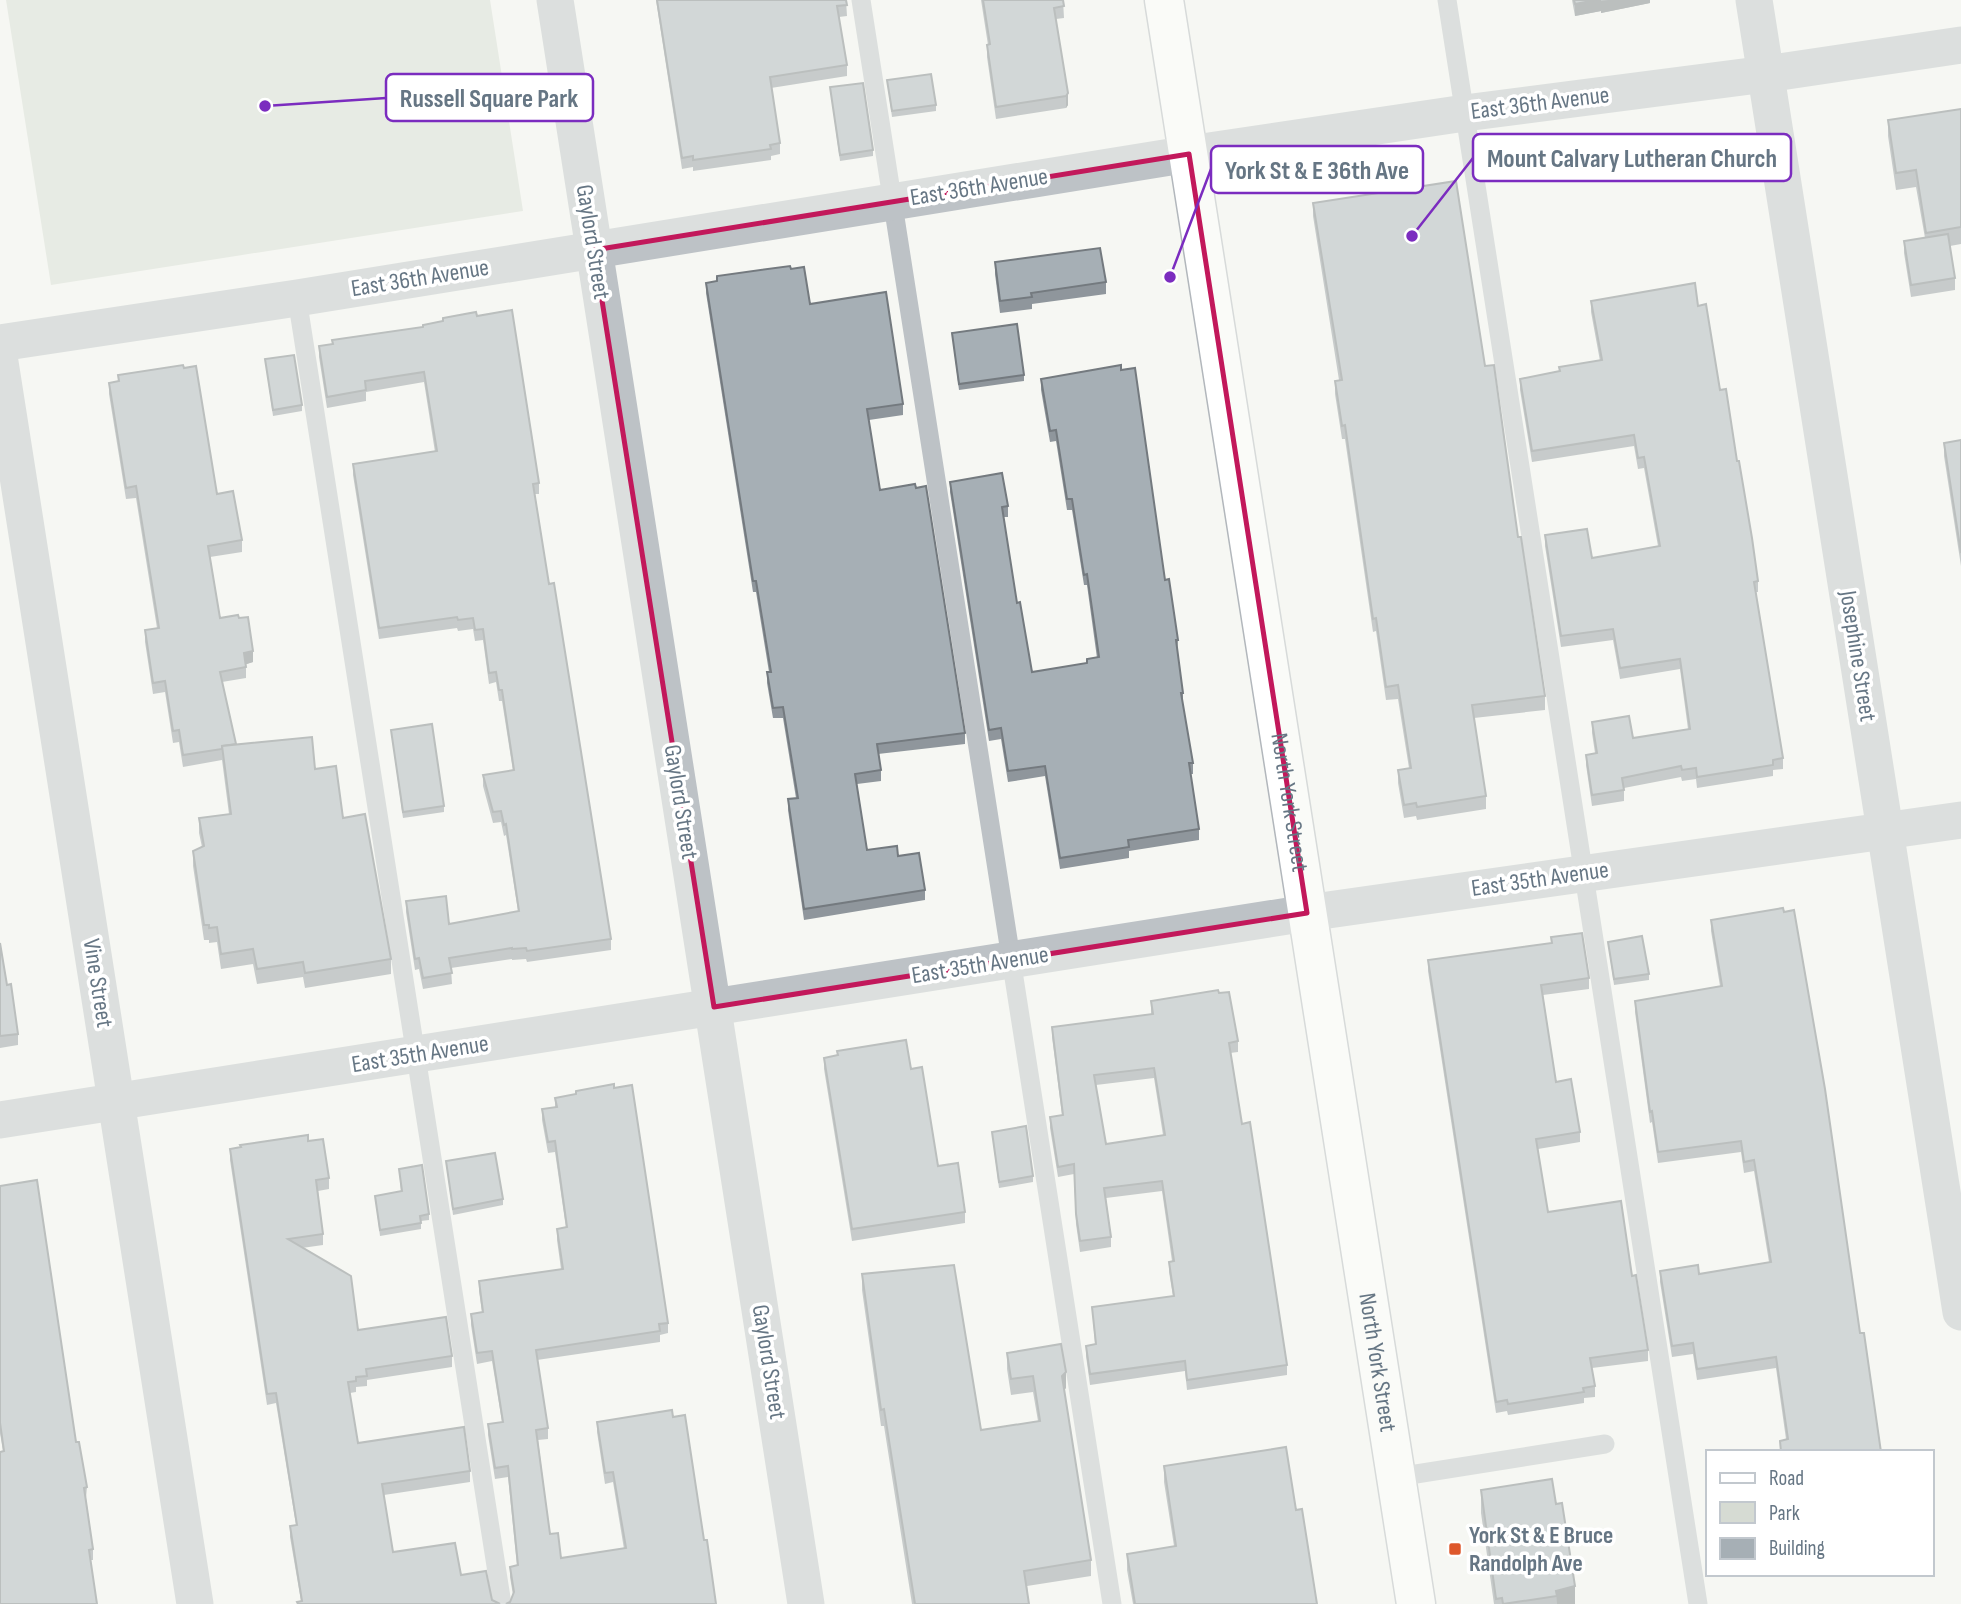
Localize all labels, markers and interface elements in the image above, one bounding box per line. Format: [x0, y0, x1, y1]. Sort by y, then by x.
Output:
callout: Russell Square Park [386, 74, 593, 121]
street label: East 36th Avenue [1469, 80, 1611, 126]
text: Russell Square Park [400, 84, 578, 115]
callout: Mount Calvary Lutheran Church [1473, 134, 1791, 181]
text: Mount Calvary Lutheran Church [1487, 144, 1777, 175]
callout: York St & E 36th Ave [1211, 146, 1423, 193]
text: York St & E 36th Ave [1225, 156, 1409, 187]
street label: East 36th Avenue [908, 162, 1050, 212]
street label: Gaylord Street [570, 183, 616, 301]
street label: East 36th Avenue [349, 253, 491, 303]
street label: Josephine Street [1833, 587, 1883, 724]
street label: North York Street [1265, 731, 1315, 874]
street label: Gaylord Street [658, 743, 704, 861]
street label: East 35th Avenue [1470, 855, 1610, 903]
street label: Vine Street [77, 936, 119, 1030]
street label: East 35th Avenue [909, 940, 1051, 990]
street label: East 35th Avenue [349, 1029, 491, 1079]
street label: North York Street [1353, 1291, 1403, 1434]
street label: Gaylord Street [746, 1303, 792, 1421]
legend [1706, 1450, 1933, 1576]
text: Road [1769, 1466, 1804, 1491]
text: Park [1769, 1501, 1800, 1526]
place label: York St & E Bruce Randolph Ave [1469, 1521, 1613, 1578]
text: Building [1769, 1536, 1825, 1561]
marker: York St & E Bruce Randolph Ave [1447, 1541, 1463, 1557]

